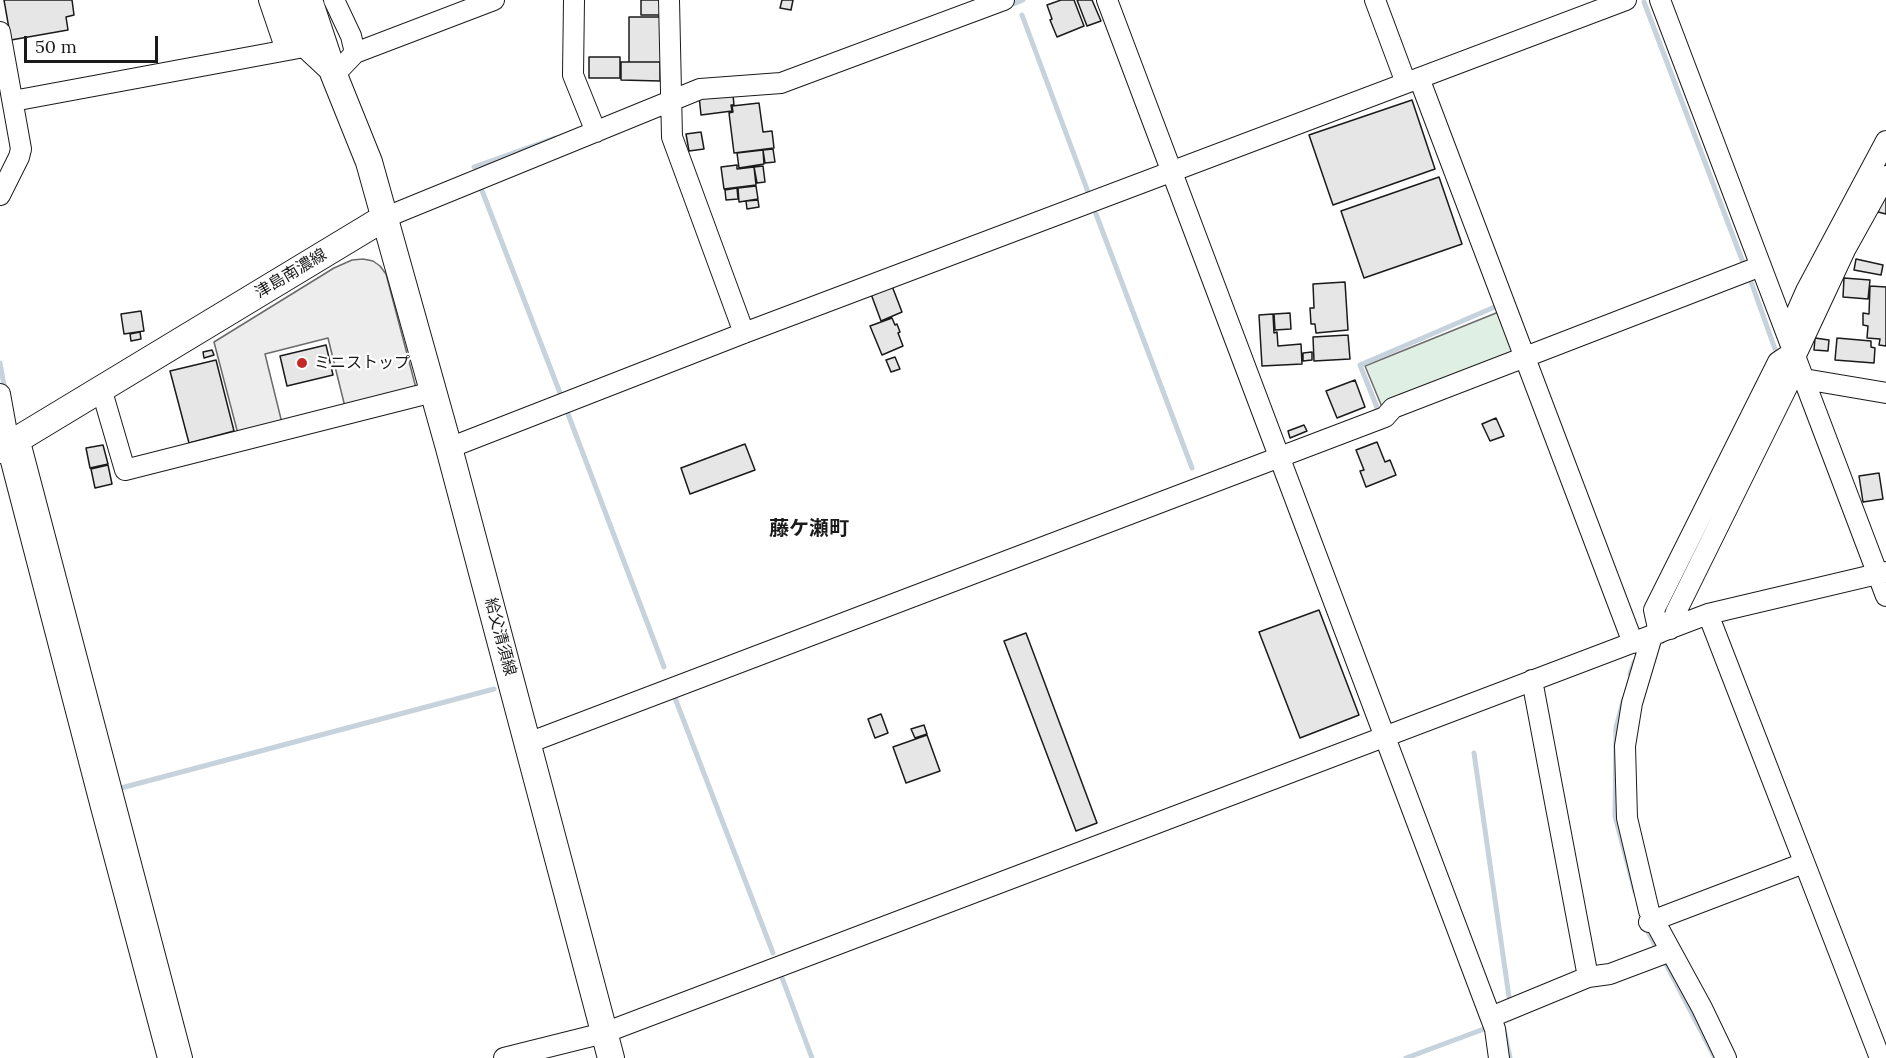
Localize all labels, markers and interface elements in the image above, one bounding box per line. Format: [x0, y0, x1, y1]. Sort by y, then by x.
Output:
scale bar [27, 24, 160, 62]
text: 50 m [35, 35, 77, 58]
street label: 津島南濃線 [252, 245, 330, 303]
place label: ミニストップ [314, 353, 410, 373]
marker: ミニストップ [295, 356, 309, 370]
district label: 藤ケ瀬町 [769, 517, 849, 541]
street label: 給父清須線 [480, 596, 520, 678]

